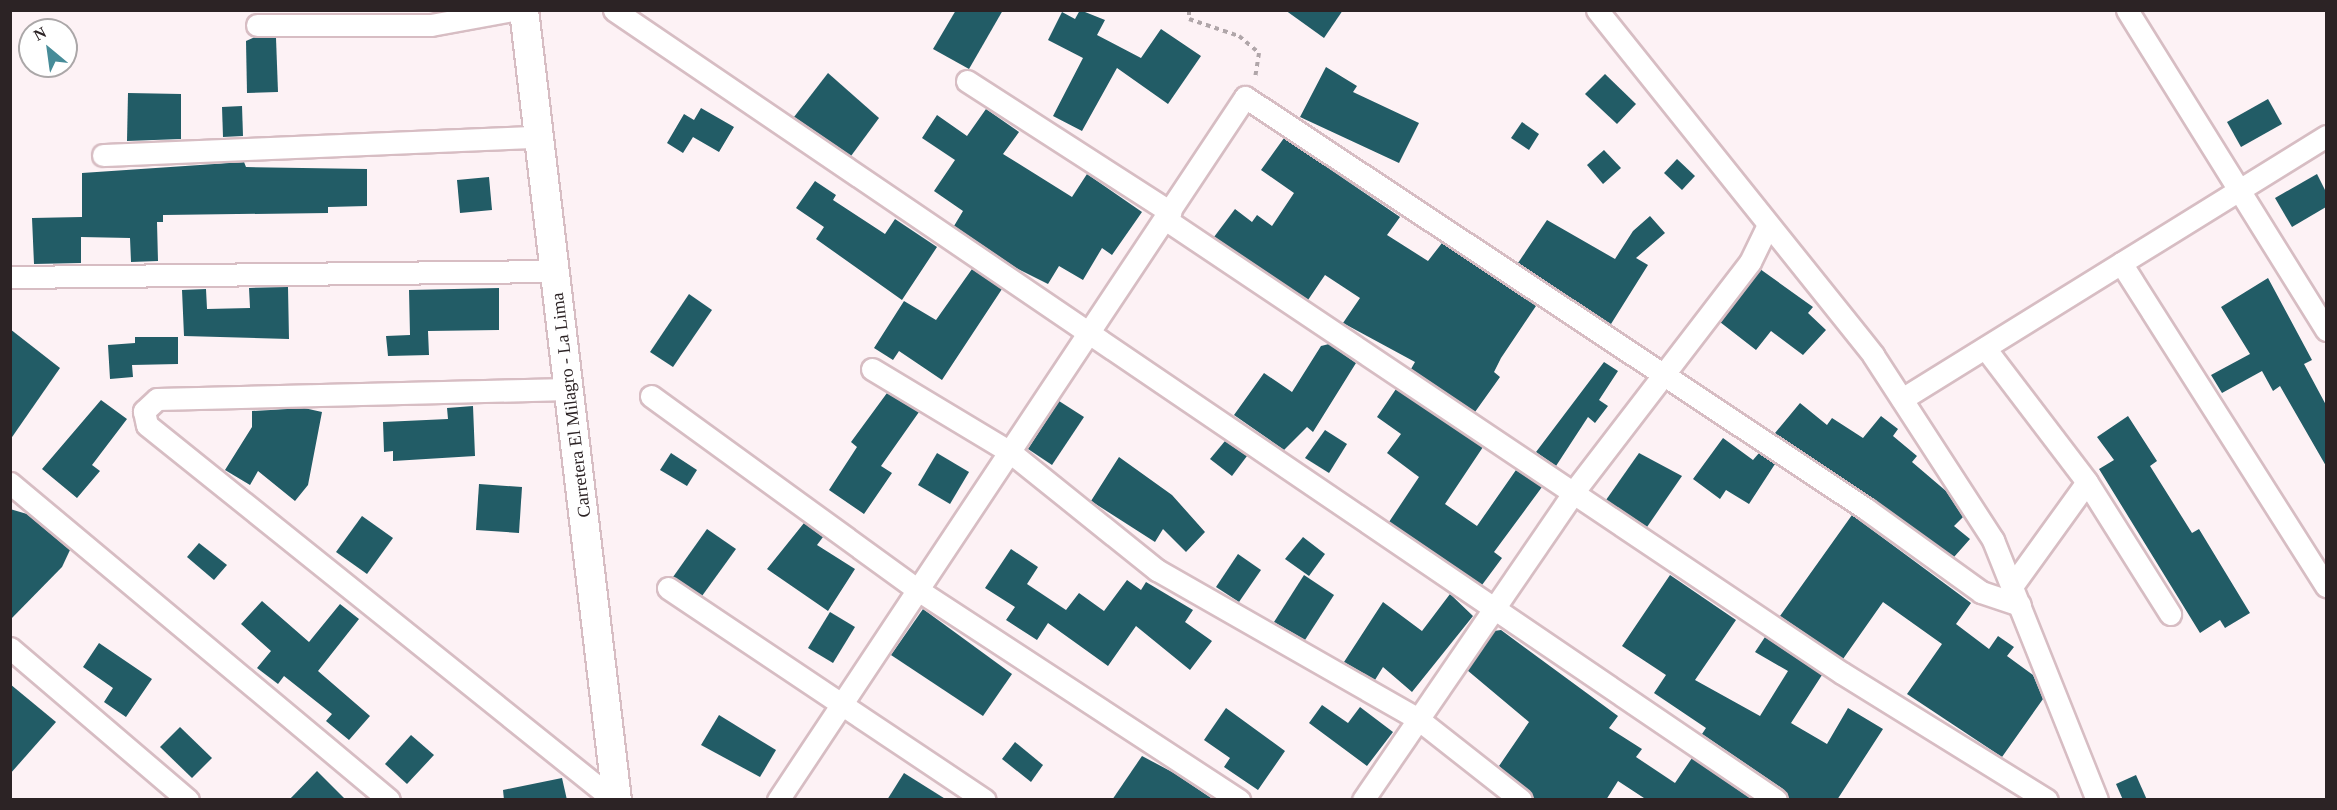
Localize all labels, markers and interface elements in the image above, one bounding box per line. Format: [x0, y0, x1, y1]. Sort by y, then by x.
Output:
north arrow [18, 18, 78, 78]
text: N [31, 23, 49, 44]
street label: Carretera El Milagro - La Lima [546, 291, 596, 519]

